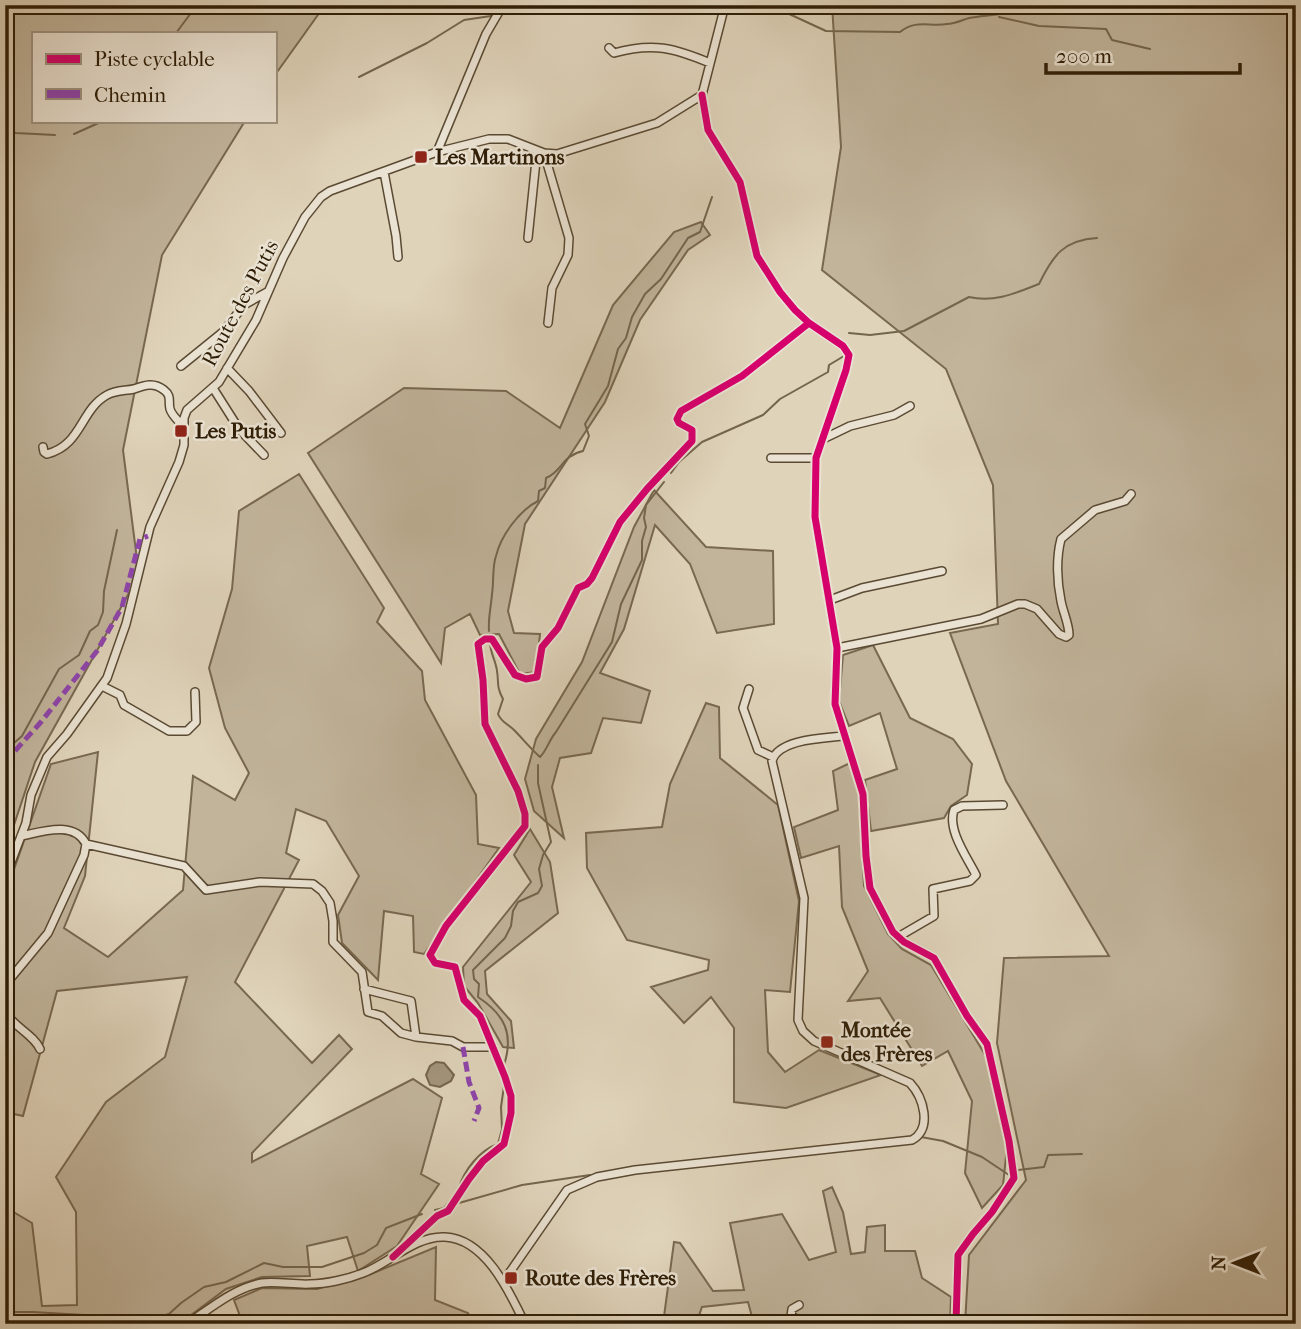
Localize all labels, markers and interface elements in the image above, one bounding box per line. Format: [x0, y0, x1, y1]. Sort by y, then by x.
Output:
legend [32, 32, 276, 122]
scale bar [1046, 32, 1240, 76]
text: 200 m [1056, 44, 1112, 68]
text: Piste cyclable [94, 47, 215, 71]
text: Chemin [94, 83, 166, 107]
place label: Les Martinons [435, 145, 565, 169]
marker: Les Martinons [413, 149, 429, 165]
street label: Route des Putis [197, 236, 283, 370]
place label: Les Putis [195, 419, 277, 443]
marker: Les Putis [173, 423, 189, 439]
place label: Montée des Frères [840, 1018, 933, 1066]
marker: Montée des Frères [819, 1034, 835, 1050]
north arrow [1200, 1228, 1270, 1298]
text: N [1208, 1255, 1230, 1270]
place label: Route des Frères [525, 1266, 676, 1290]
marker: Route des Frères [503, 1270, 519, 1286]

